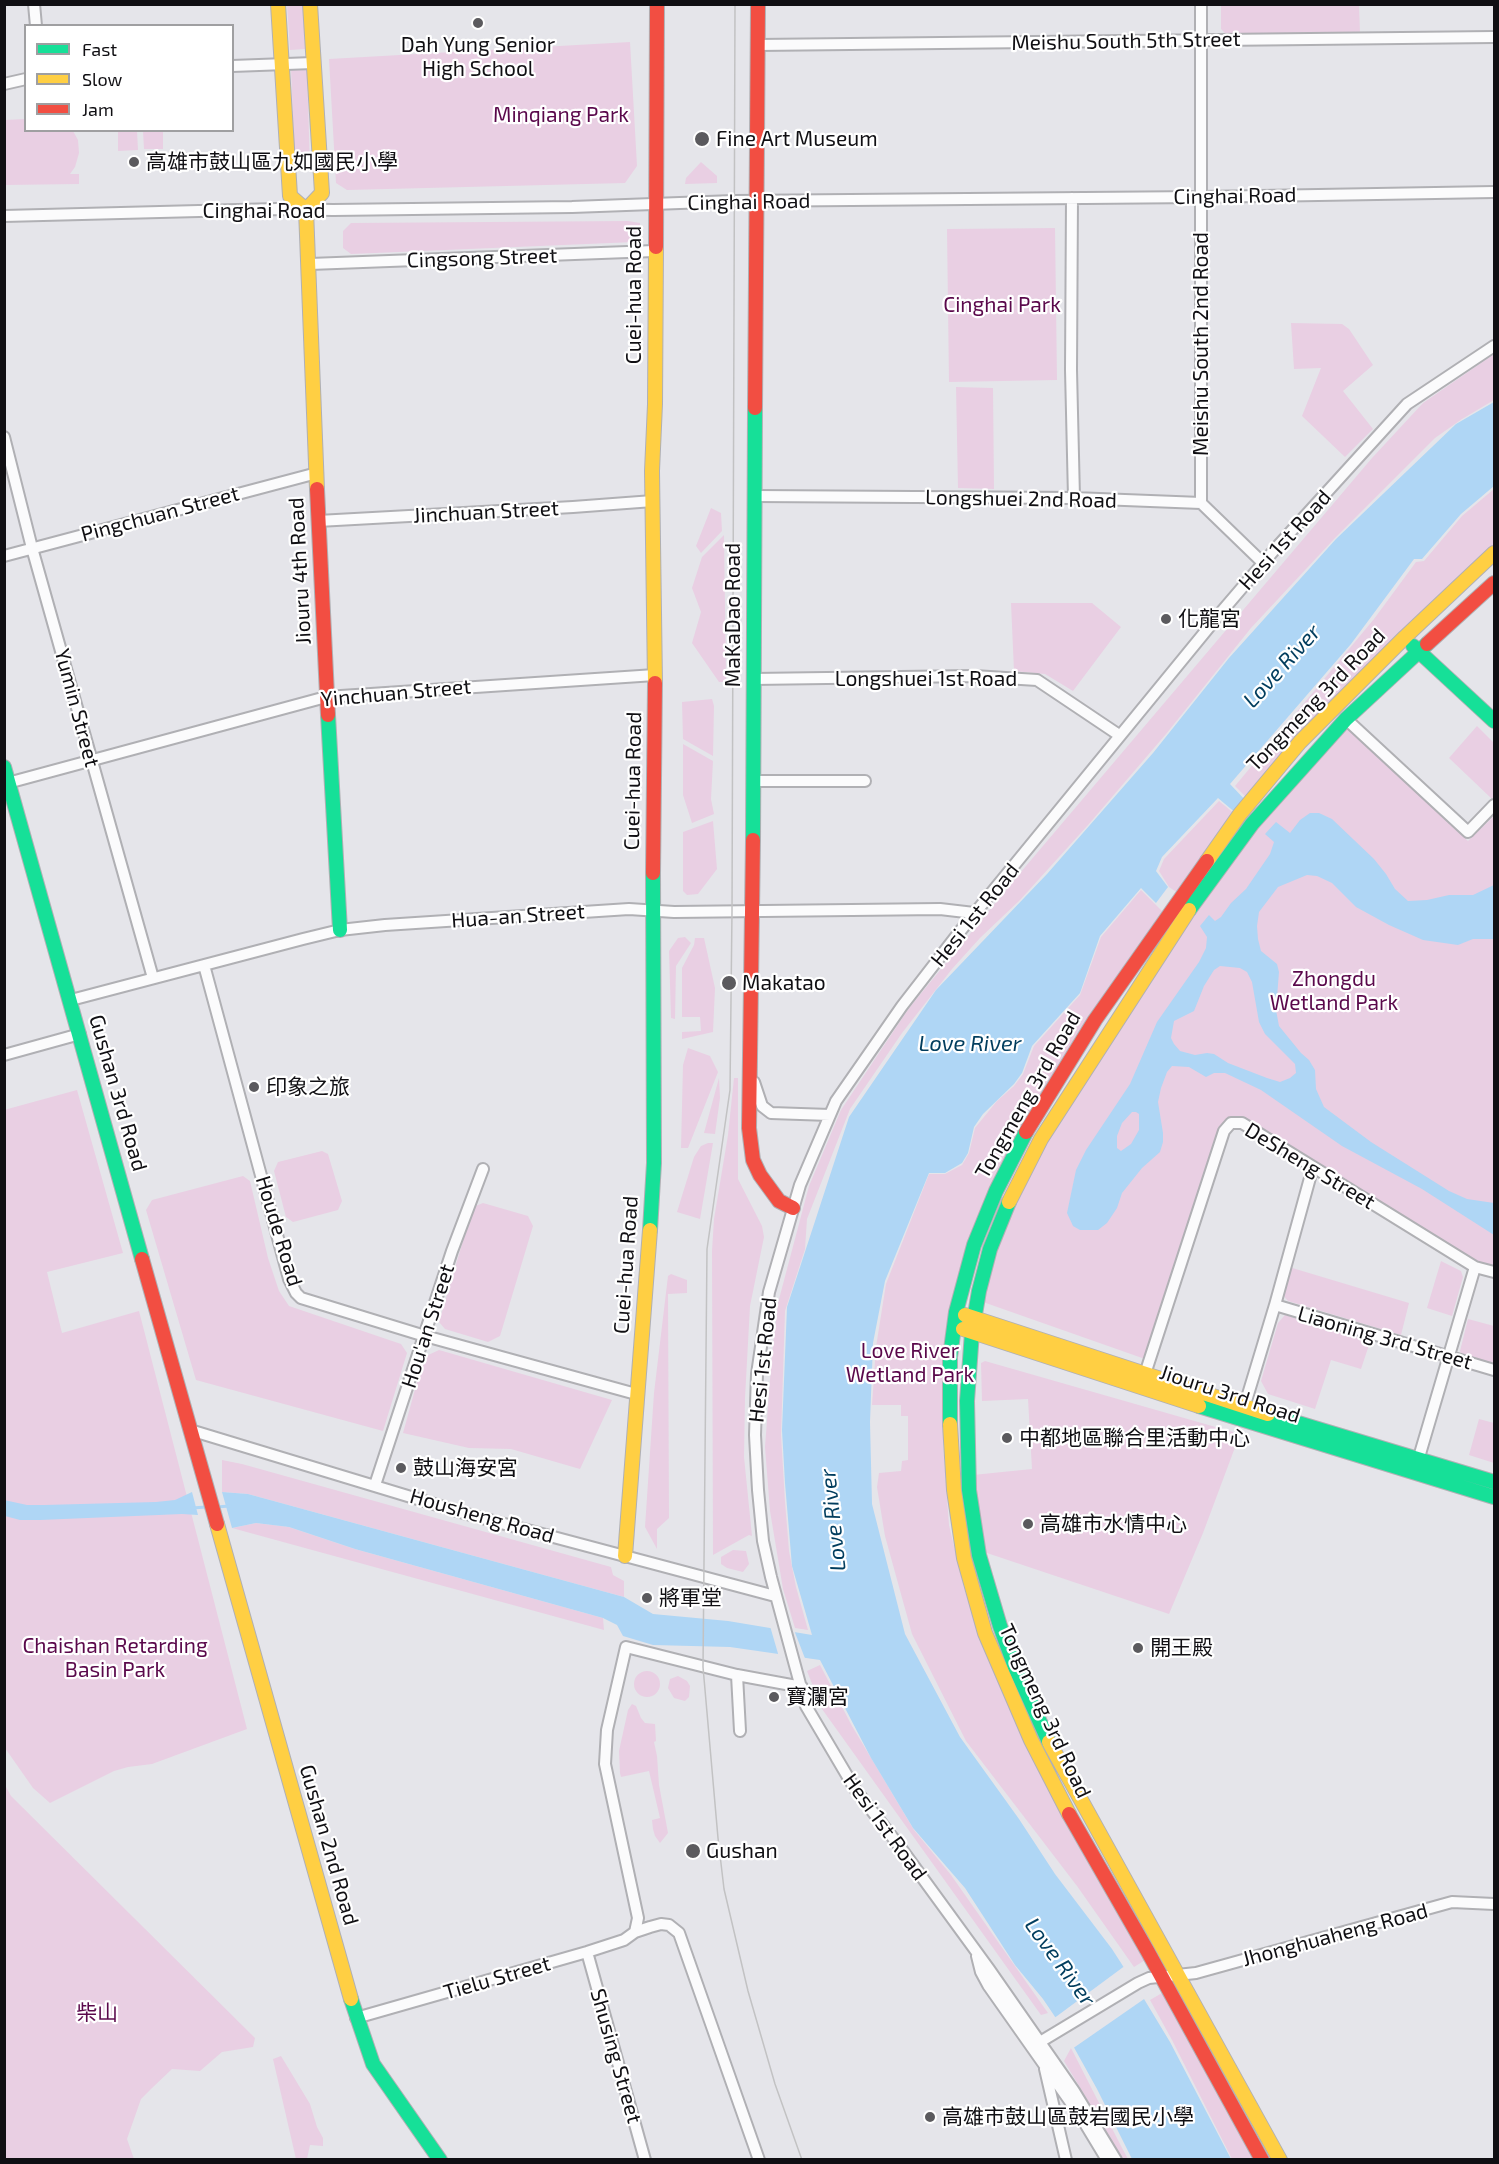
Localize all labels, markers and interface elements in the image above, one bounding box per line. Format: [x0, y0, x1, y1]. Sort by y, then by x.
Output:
marker: Dah Yung Senior High School [471, 16, 485, 30]
legend [24, 24, 234, 132]
street label: Meishu South 5th Street [1011, 26, 1241, 56]
place label: Dah Yung Senior High School [401, 32, 555, 82]
text: Fast [82, 38, 117, 60]
text: Slow [82, 68, 122, 90]
text: Jam [82, 98, 114, 120]
park label: Minqiang Park [493, 102, 629, 128]
place label: Fine Art Museum [716, 126, 878, 152]
marker: Fine Art Museum [693, 130, 711, 148]
place label: 高雄市鼓山區九如國民小學 [146, 149, 398, 175]
marker: 高雄市鼓山區九如國民小學 [127, 155, 141, 169]
street label: Cinghai Road [1173, 182, 1297, 210]
street label: Cinghai Road [687, 188, 811, 216]
street label: Cinghai Road [202, 198, 326, 224]
street label: Cuei-hua Road [621, 226, 647, 364]
street label: Meishu South 2nd Road [1188, 232, 1214, 456]
street label: Cingsong Street [406, 243, 558, 273]
park label: Cinghai Park [943, 292, 1061, 318]
street label: Pingchuan Street [78, 481, 242, 547]
street label: Longshuei 2nd Road [925, 485, 1117, 513]
street label: Hesi 1st Road [1234, 485, 1336, 595]
street label: Jinchuan Street [413, 496, 559, 528]
street label: Jiouru 4th Road [284, 497, 316, 645]
street label: MaKaDao Road [720, 543, 746, 687]
place label: 化龍宮 [1178, 606, 1241, 632]
marker: 化龍宮 [1159, 612, 1173, 626]
water label: Love River [1238, 619, 1326, 713]
street label: Tongmeng 3rd Road [1241, 623, 1391, 777]
street label: Yumin Street [49, 646, 105, 770]
street label: Longshuei 1st Road [835, 666, 1017, 692]
street label: Yinchuan Street [320, 674, 472, 712]
street label: Cuei-hua Road [619, 711, 647, 851]
street label: Hesi 1st Road [926, 858, 1024, 972]
street label: Hua-an Street [450, 899, 586, 933]
park label: Zhongdu Wetland Park [1270, 966, 1398, 1016]
place label: Makatao [742, 970, 826, 996]
marker: Makatao [720, 974, 738, 992]
street label: Tongmeng 3rd Road [970, 1007, 1086, 1183]
street label: Gushan 3rd Road [84, 1012, 152, 1174]
water label: Love River [919, 1031, 1021, 1057]
place label: 印象之旅 [266, 1074, 350, 1100]
marker: 印象之旅 [247, 1080, 261, 1094]
street label: DeSheng Street [1240, 1117, 1380, 1215]
street label: Houde Road [250, 1173, 308, 1289]
street label: Cuei-hua Road [609, 1195, 643, 1335]
street label: Hou'an Street [396, 1261, 460, 1391]
street label: Hesi 1st Road [744, 1296, 782, 1424]
street label: Liaoning 3rd Street [1295, 1301, 1475, 1375]
park label: Love River Wetland Park [846, 1338, 974, 1388]
street label: Jiouru 3rd Road [1157, 1359, 1303, 1429]
place label: 中都地區聯合里活動中心 [1019, 1425, 1250, 1451]
marker: 中都地區聯合里活動中心 [1000, 1431, 1014, 1445]
place label: 鼓山海安宮 [413, 1455, 518, 1481]
marker: 鼓山海安宮 [394, 1461, 408, 1475]
water label: Love River [814, 1467, 852, 1573]
street label: Housheng Road [407, 1483, 557, 1549]
place label: 高雄市水情中心 [1040, 1511, 1187, 1537]
marker: 高雄市水情中心 [1021, 1517, 1035, 1531]
place label: 將軍堂 [659, 1585, 722, 1611]
marker: 將軍堂 [640, 1591, 654, 1605]
street label: Tongmeng 3rd Road [994, 1620, 1096, 1802]
park label: Chaishan Retarding Basin Park [22, 1633, 208, 1683]
place label: 開王殿 [1150, 1635, 1213, 1661]
marker: 開王殿 [1131, 1641, 1145, 1655]
place label: 寶瀾宮 [786, 1684, 849, 1710]
marker: 寶瀾宮 [767, 1690, 781, 1704]
street label: Gushan 2nd Road [294, 1762, 364, 1928]
street label: Hesi 1st Road [838, 1769, 932, 1885]
place label: Gushan [706, 1838, 778, 1864]
marker: Gushan [684, 1842, 702, 1860]
street label: Jhonghuaheng Road [1239, 1898, 1431, 1972]
water label: Love River [1019, 1913, 1101, 2011]
street label: Tielu Street [441, 1951, 553, 2005]
street label: Shusing Street [585, 1986, 647, 2126]
park label: 柴山 [76, 2000, 118, 2026]
place label: 高雄市鼓山區鼓岩國民小學 [942, 2104, 1194, 2130]
marker: 高雄市鼓山區鼓岩國民小學 [923, 2110, 937, 2124]

